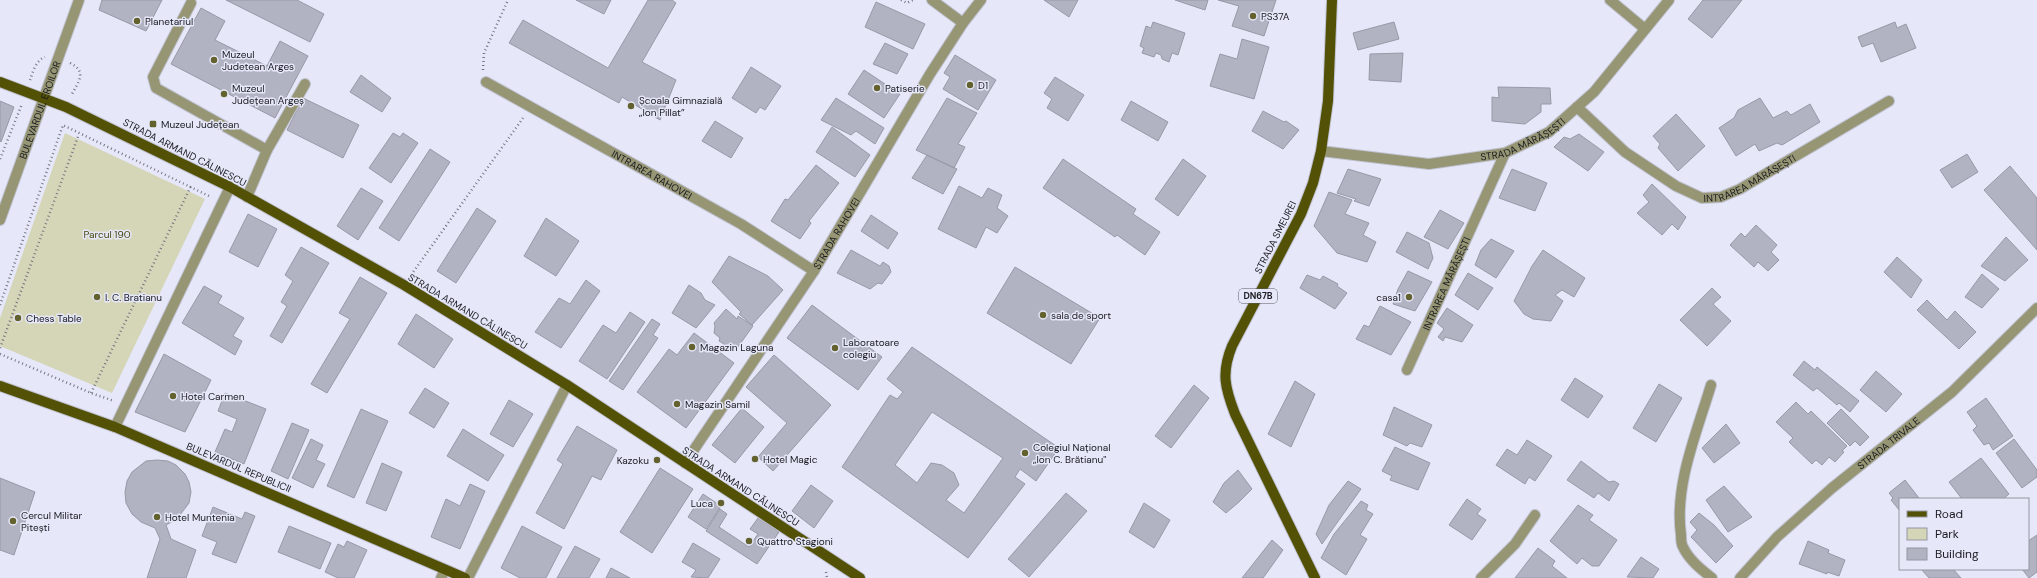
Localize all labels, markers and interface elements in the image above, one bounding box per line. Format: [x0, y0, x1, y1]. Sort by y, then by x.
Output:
place label: PS37A [1261, 10, 1290, 23]
marker: PS37A [1248, 11, 1258, 21]
place label: Planetariul [145, 15, 193, 28]
marker: Planetariul [132, 16, 142, 26]
place label: Muzeul Judetean Arges [222, 48, 294, 73]
marker: Muzeul Judetean Arges [209, 55, 219, 65]
street label: BULEVARDUL EROILOR [16, 59, 64, 161]
place label: D1 [978, 79, 988, 92]
marker: D1 [965, 80, 975, 90]
place label: Muzeul Județean Argeș [232, 82, 304, 107]
place label: Patiserie [885, 82, 925, 95]
marker: Patiserie [872, 83, 882, 93]
marker: Muzeul Județean Argeș [219, 89, 229, 99]
place label: Școala Gimnazială „Ion Pillat” [639, 94, 722, 119]
marker: Școala Gimnazială „Ion Pillat” [626, 101, 636, 111]
street label: STRADA MĂRĂȘEȘTI [1480, 115, 1568, 163]
street label: STRADA ARMAND CĂLINESCU [121, 116, 249, 189]
place label: Muzeul Județean [161, 118, 239, 131]
marker: Muzeul Județean [148, 119, 158, 129]
street label: INTRAREA RAHOVEI [609, 147, 694, 202]
street label: INTRAREA MĂRĂȘEȘTI [1703, 152, 1798, 205]
street label: STRADA RAHOVEI [810, 195, 863, 272]
street label: STRADA SMEUREI [1252, 199, 1299, 276]
park label: Parcul 190 [83, 228, 131, 241]
street label: INTRAREA MĂRĂȘEȘTI [1420, 235, 1473, 332]
street label: STRADA ARMAND CĂLINESCU [406, 271, 530, 352]
road number: DN67B [1239, 289, 1277, 303]
place label: I. C. Bratianu [105, 291, 162, 304]
place label: casa1 [1376, 291, 1401, 304]
marker: I. C. Bratianu [92, 292, 102, 302]
marker: casa1 [1404, 292, 1414, 302]
place label: sala de sport [1051, 309, 1111, 322]
marker: sala de sport [1038, 310, 1048, 320]
place label: Chess Table [26, 312, 82, 325]
marker: Chess Table [13, 313, 23, 323]
place label: Laboratoare colegiu [843, 336, 900, 361]
place label: Magazin Laguna [700, 341, 773, 354]
marker: Magazin Laguna [687, 342, 697, 352]
marker: Laboratoare colegiu [830, 343, 840, 353]
place label: Hotel Carmen [181, 390, 245, 403]
marker: Hotel Carmen [168, 391, 178, 401]
place label: Magazin Samil [685, 398, 750, 411]
marker: Magazin Samil [672, 399, 682, 409]
street label: STRADA TRIVALE [1855, 414, 1923, 472]
street label: BULEVARDUL REPUBLICII [184, 439, 293, 495]
place label: Colegiul Național „Ion C. Brătianu" [1033, 441, 1110, 466]
street label: STRADA ARMAND CĂLINESCU [680, 444, 802, 529]
marker: Colegiul Național „Ion C. Brătianu" [1020, 448, 1030, 458]
place label: Hotel Magic [763, 453, 818, 466]
place label: Kazoku [617, 454, 649, 467]
marker: Hotel Magic [750, 454, 760, 464]
marker: Kazoku [652, 455, 662, 465]
place label: Luca [691, 497, 713, 510]
marker: Luca [716, 498, 726, 508]
legend [1899, 498, 2029, 570]
text: Road [1935, 506, 1963, 522]
place label: Cercul Militar Pitești [21, 509, 82, 534]
place label: Hotel Muntenia [165, 511, 235, 524]
marker: Hotel Muntenia [152, 512, 162, 522]
marker: Cercul Militar Pitești [8, 516, 18, 526]
text: Park [1935, 526, 1959, 542]
place label: Quattro Stagioni [757, 535, 833, 548]
marker: Quattro Stagioni [744, 536, 754, 546]
text: Building [1935, 546, 1979, 562]

